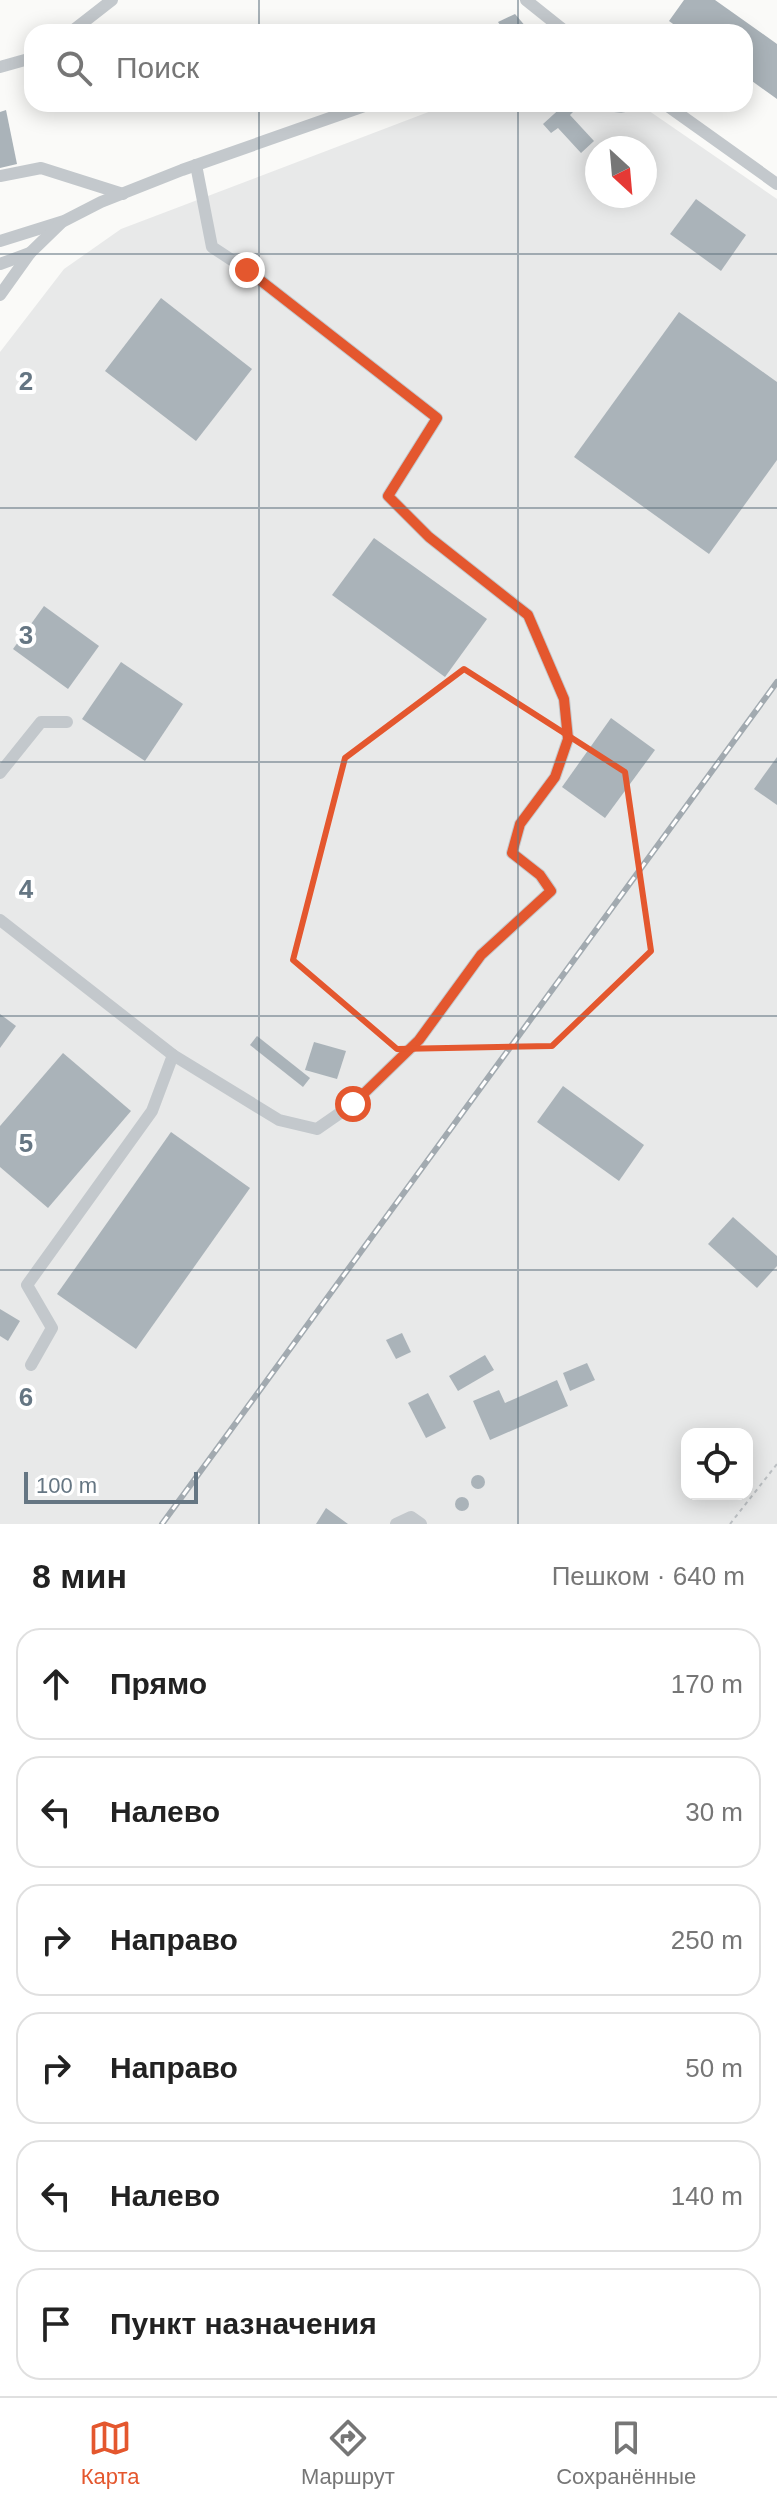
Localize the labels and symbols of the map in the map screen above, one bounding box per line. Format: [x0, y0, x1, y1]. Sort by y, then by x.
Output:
north arrow [585, 136, 657, 208]
route end [229, 252, 265, 288]
text: 2 [19, 366, 33, 396]
text: 3 [19, 620, 33, 650]
text: 4 [19, 874, 34, 904]
route start [335, 1086, 371, 1122]
text: 5 [19, 1128, 33, 1158]
text: 6 [19, 1382, 33, 1412]
scale bar [24, 1468, 198, 1504]

